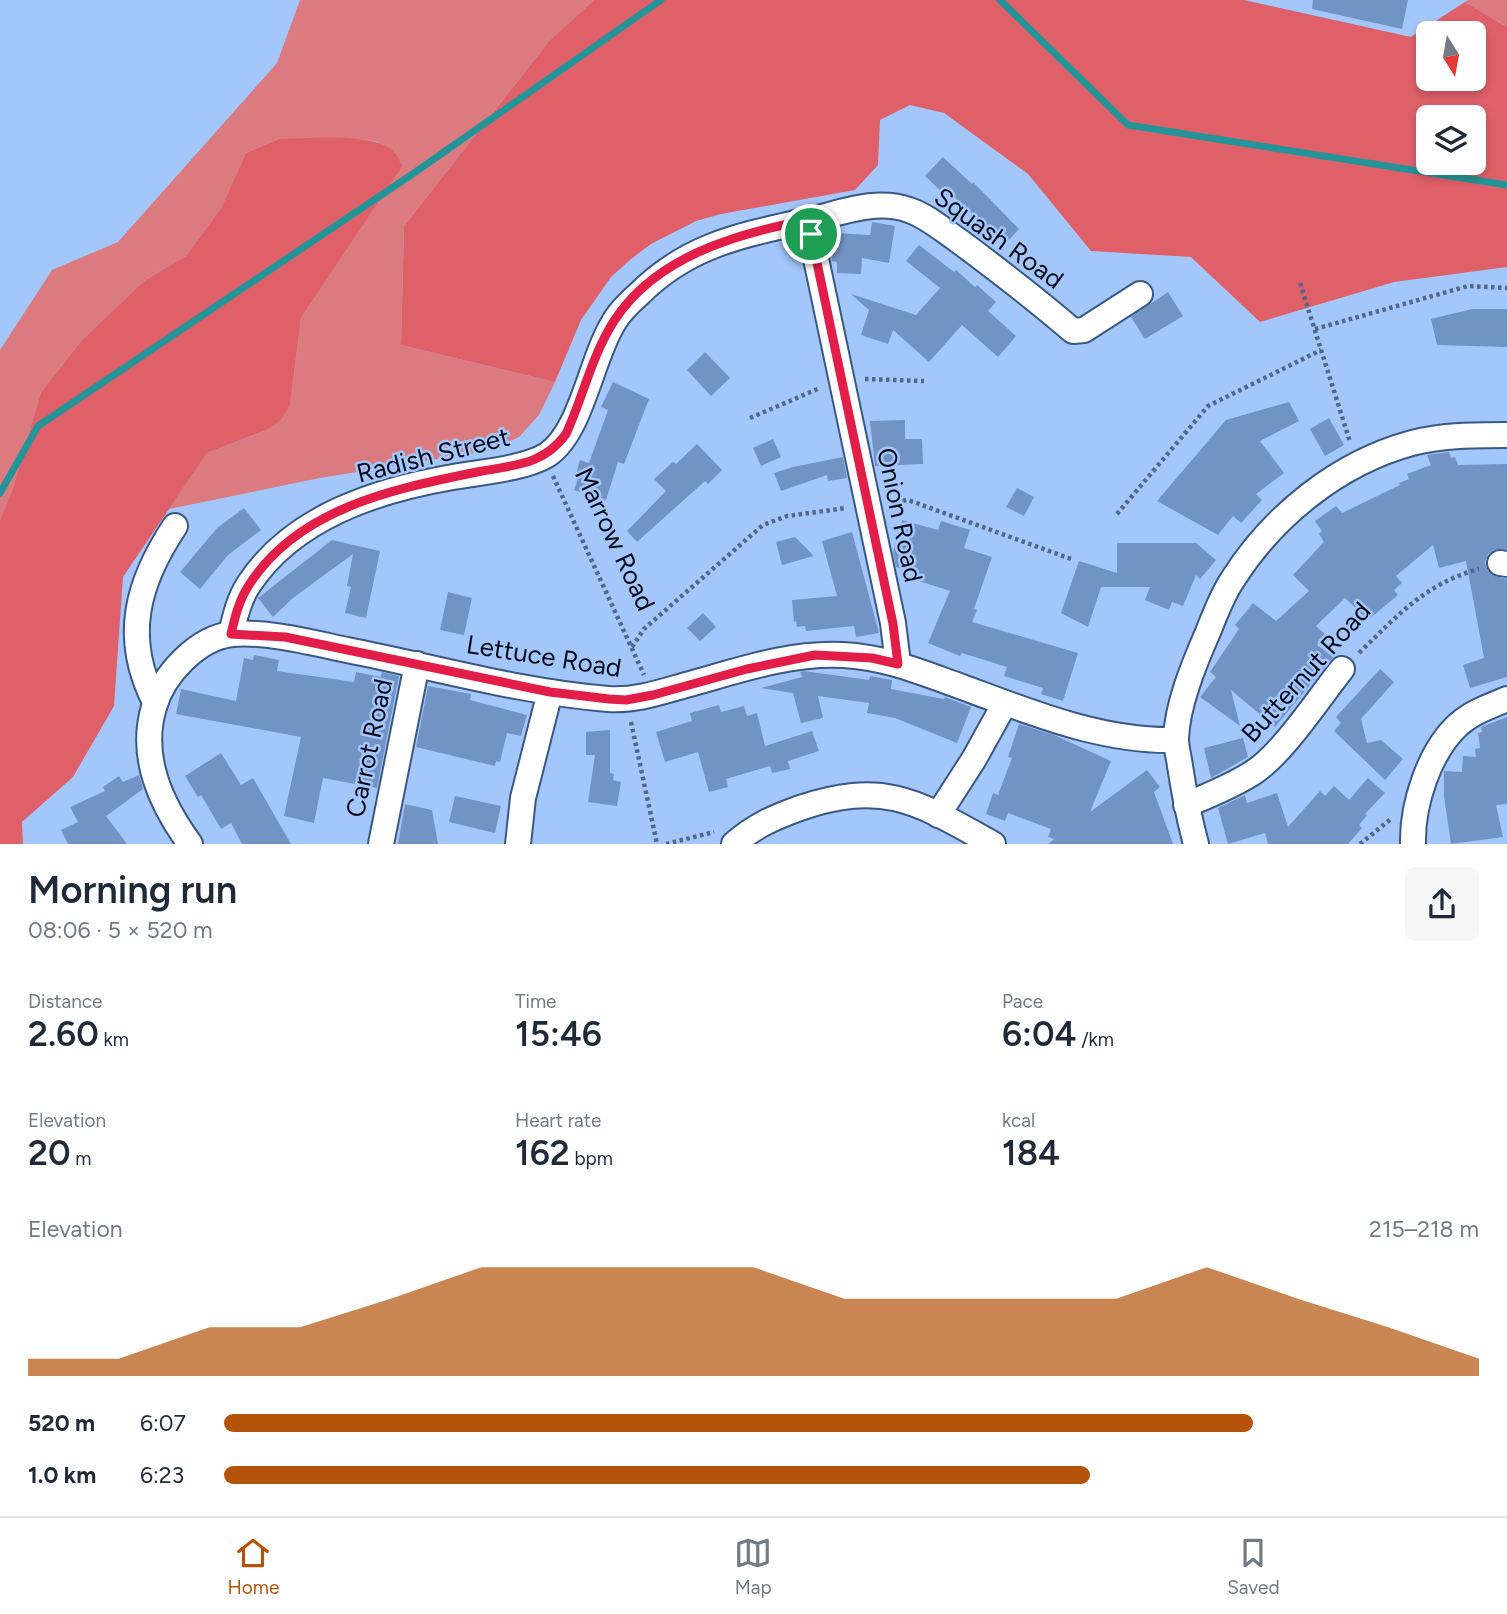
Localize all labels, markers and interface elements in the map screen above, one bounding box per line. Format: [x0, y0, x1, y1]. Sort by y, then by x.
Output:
north arrow [1416, 21, 1486, 91]
map controls [1416, 21, 1486, 175]
button: layers [1416, 105, 1486, 175]
street label: Squash Road [928, 180, 1070, 296]
pin [781, 204, 841, 264]
icon: arrive [792, 215, 830, 253]
street label: Radish Street [353, 420, 513, 489]
street label: Onion Road [870, 445, 930, 585]
street label: Marrow Road [568, 462, 662, 616]
street label: Butternut Road [1235, 595, 1377, 749]
street label: Lettuce Road [464, 628, 624, 684]
street label: Carrot Road [339, 676, 399, 820]
text: Morning run [28, 867, 237, 913]
button: share [1405, 867, 1479, 941]
text: 08:06 · 5 × 520 m [28, 916, 213, 944]
text: Distance [28, 990, 102, 1013]
text: Time [515, 990, 556, 1013]
text: Pace [1002, 990, 1043, 1013]
text: 2.60 [28, 1013, 99, 1055]
text: 15:46 [515, 1013, 602, 1055]
text: 6:04 [1002, 1013, 1077, 1055]
text: km [99, 1028, 129, 1051]
text: /km [1077, 1028, 1114, 1051]
text: Elevation [28, 1109, 106, 1132]
text: Heart rate [515, 1109, 601, 1132]
text: kcal [1002, 1109, 1035, 1132]
text: 20 [28, 1132, 71, 1174]
text: 162 [515, 1132, 570, 1174]
text: 184 [1002, 1132, 1060, 1174]
text: m [71, 1147, 91, 1170]
text: bpm [570, 1147, 613, 1170]
text: Elevation [28, 1215, 123, 1243]
text: 215–218 m [1369, 1215, 1479, 1243]
text: 520 m [28, 1409, 95, 1437]
text: 6:07 [140, 1409, 186, 1437]
text: 1.0 km [28, 1461, 96, 1489]
text: 6:23 [140, 1461, 184, 1489]
tab: Home [227, 1534, 279, 1599]
tab: Map [734, 1534, 772, 1599]
tab: Saved [1227, 1534, 1280, 1599]

